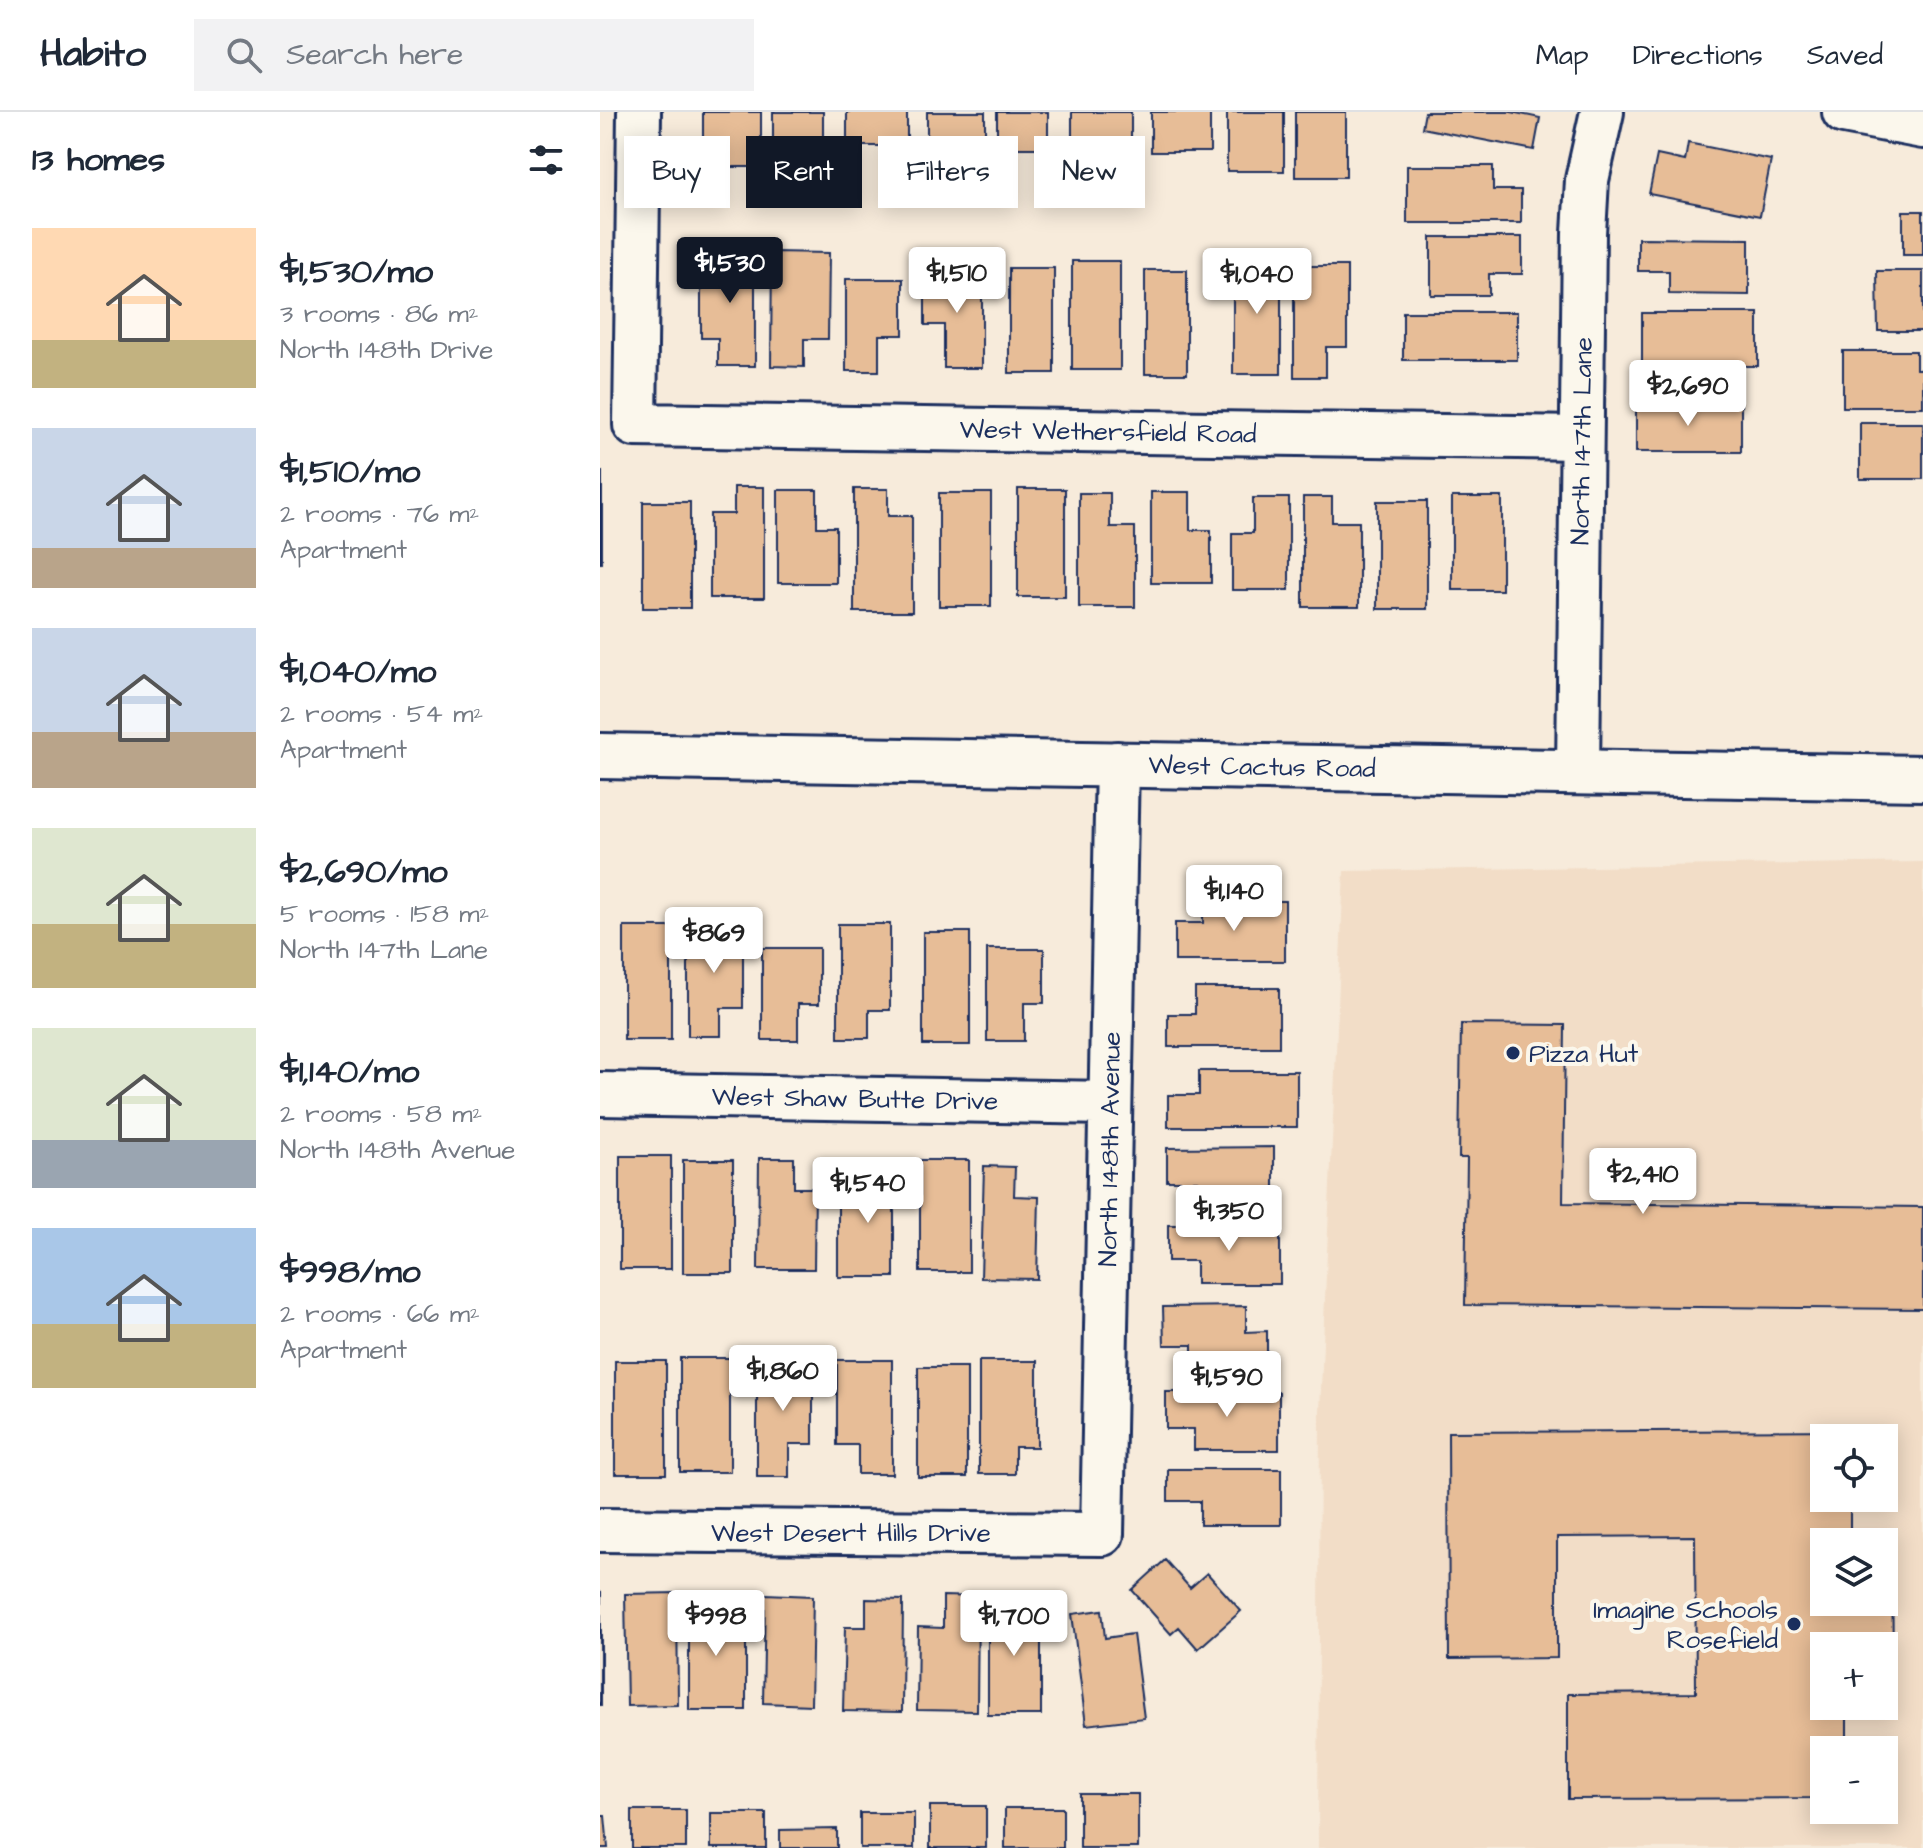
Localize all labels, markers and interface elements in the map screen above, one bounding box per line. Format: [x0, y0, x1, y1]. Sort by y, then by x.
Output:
search box [194, 19, 754, 91]
text: Habito [40, 29, 146, 81]
icon: search [222, 33, 266, 77]
text: Search here [286, 34, 463, 76]
text: Map [1536, 36, 1589, 75]
text: Directions [1633, 36, 1763, 75]
text: Saved [1807, 36, 1883, 75]
text: 13 homes [32, 136, 165, 184]
chip: Buy [624, 136, 730, 208]
chip: Rent [746, 136, 862, 208]
chip: Filters [878, 136, 1018, 208]
chip: New [1034, 136, 1145, 208]
icon: filters [524, 138, 568, 182]
pin: $1,530 [665, 237, 795, 305]
text: $1,530 [695, 245, 765, 281]
pin: $1,510 [892, 247, 1022, 315]
text: $1,530/mo [280, 248, 433, 296]
pin: $1,040 [1192, 248, 1322, 316]
text: $1,510 [927, 255, 987, 291]
text: $1,040 [1221, 256, 1293, 292]
icon: home [96, 260, 192, 356]
text: 3 rooms · 86 m² [280, 296, 479, 332]
text: North 148th Drive [280, 332, 493, 368]
street label: North 147th Lane [1562, 337, 1602, 545]
pin: $2,690 [1623, 360, 1753, 428]
text: $2,690 [1647, 368, 1729, 404]
street label: West Wethersfield Road [959, 411, 1257, 453]
text: $1,510/mo [280, 448, 420, 496]
icon: home [96, 460, 192, 556]
text: 2 rooms · 76 m² [280, 496, 479, 532]
text: Apartment [280, 532, 407, 568]
text: $1,040/mo [280, 648, 436, 696]
icon: home [96, 660, 192, 756]
text: 2 rooms · 54 m² [280, 696, 483, 732]
text: Apartment [280, 732, 407, 768]
street label: West Cactus Road [1148, 747, 1376, 787]
text: $2,690/mo [280, 848, 448, 896]
icon: home [96, 860, 192, 956]
pin: $1,140 [1169, 865, 1299, 933]
text: $1,140 [1204, 873, 1264, 909]
text: 5 rooms · 158 m² [280, 896, 489, 932]
pin: $869 [667, 907, 761, 975]
text: $869 [683, 915, 745, 951]
text: North 147th Lane [280, 932, 488, 968]
street label: North 148th Avenue [1090, 1031, 1130, 1267]
place label: Pizza Hut [1529, 1036, 1639, 1072]
marker: Pizza Hut [1504, 1044, 1522, 1062]
text: $1,140/mo [280, 1048, 419, 1096]
icon: home [96, 1060, 192, 1156]
street label: West Shaw Butte Drive [711, 1079, 999, 1119]
text: 2 rooms · 58 m² [280, 1096, 482, 1132]
text: North 148th Avenue [280, 1132, 515, 1168]
pin: $2,410 [1578, 1148, 1708, 1216]
text: $2,410 [1607, 1156, 1679, 1192]
pin: $1,540 [803, 1157, 933, 1225]
text: $1,540 [831, 1165, 905, 1201]
pin: $1,350 [1164, 1185, 1294, 1253]
text: $1,350 [1194, 1193, 1264, 1229]
text: $998/mo [280, 1248, 421, 1296]
icon: home [96, 1260, 192, 1356]
text: 2 rooms · 66 m² [280, 1296, 480, 1332]
text: Apartment [280, 1332, 407, 1368]
pin: $1,860 [718, 1345, 848, 1413]
pin: $1,590 [1162, 1351, 1292, 1419]
text: $1,860 [747, 1353, 819, 1389]
text: $1,590 [1191, 1359, 1263, 1395]
map controls [1810, 1424, 1898, 1824]
button: locate [1810, 1424, 1898, 1512]
street label: West Desert Hills Drive [711, 1515, 991, 1551]
button: layers [1810, 1528, 1898, 1616]
pin: $998 [669, 1590, 763, 1658]
pin: $1,700 [949, 1590, 1079, 1658]
place label: Imagine Schools Rosefield [1593, 1592, 1778, 1658]
text: $998 [686, 1598, 746, 1634]
text: $1,700 [978, 1598, 1050, 1634]
marker: Imagine Schools Rosefield [1785, 1615, 1803, 1633]
button: + [1810, 1632, 1898, 1720]
button: − [1810, 1736, 1898, 1824]

